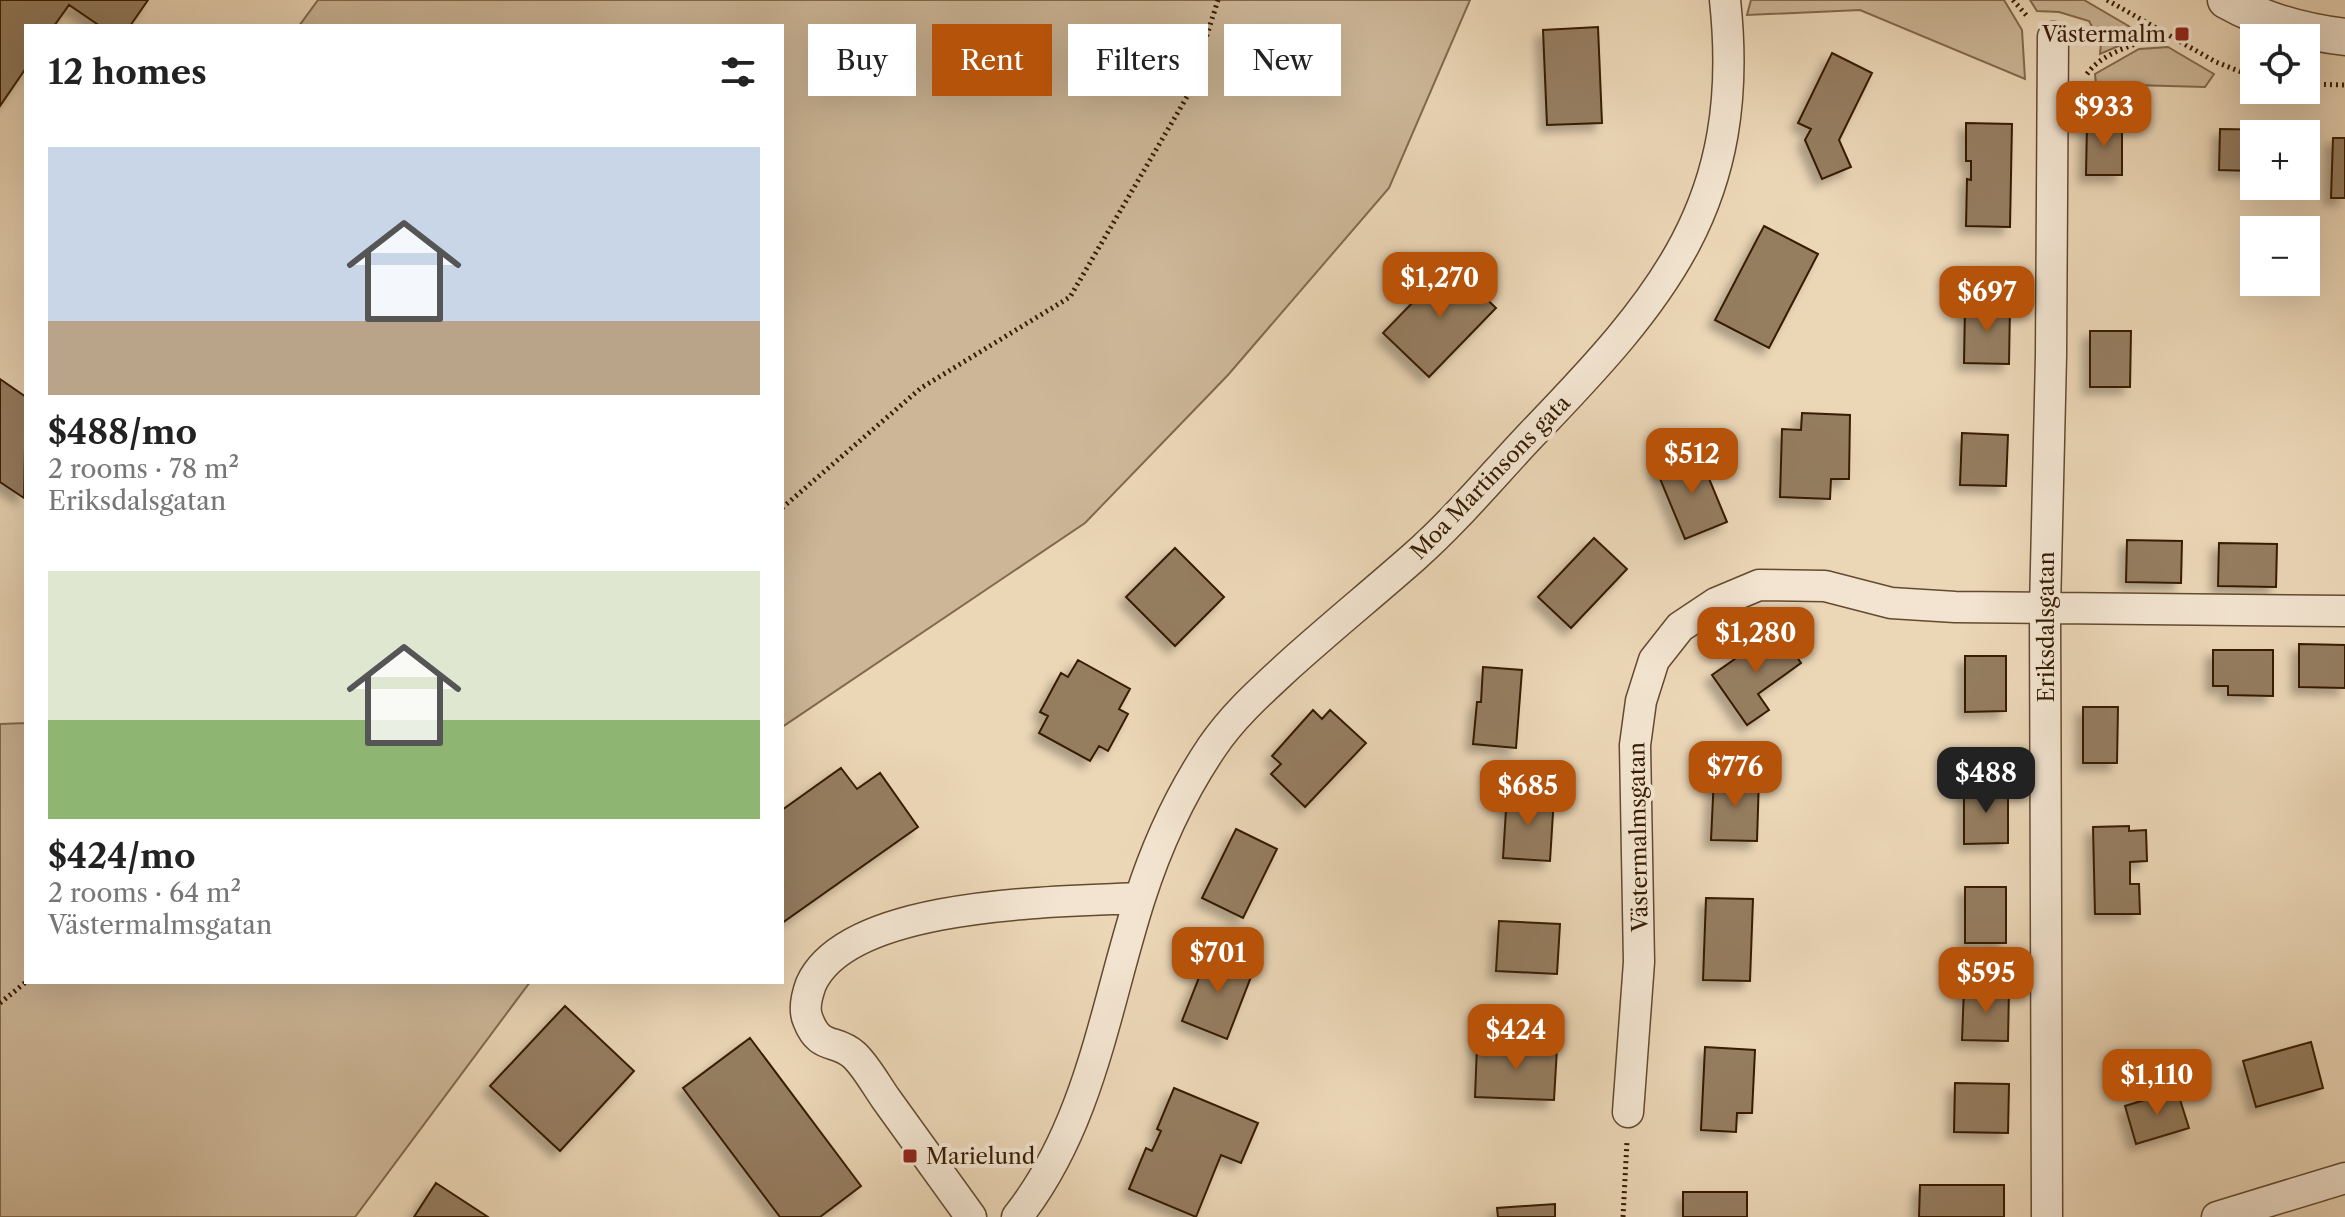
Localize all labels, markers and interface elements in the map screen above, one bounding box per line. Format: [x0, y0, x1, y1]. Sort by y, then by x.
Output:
place label: Västermalm [2041, 21, 2167, 48]
chip: Buy [808, 24, 916, 96]
chip: Rent [932, 24, 1052, 96]
chip: Filters [1068, 24, 1208, 96]
chip: New [1224, 24, 1341, 96]
map controls [2240, 24, 2320, 296]
button: locate [2240, 24, 2320, 104]
marker: Västermalm [2173, 25, 2191, 43]
icon: filters [716, 50, 760, 94]
text: 12 homes [48, 51, 207, 93]
pin: $933 [2057, 81, 2151, 149]
text: $933 [2074, 91, 2134, 123]
button: + [2240, 120, 2320, 200]
icon: home [332, 199, 476, 343]
button: − [2240, 216, 2320, 296]
pin: $1,270 [1375, 252, 1505, 320]
text: $1,270 [1401, 262, 1479, 294]
pin: $697 [1940, 266, 2034, 334]
text: $697 [1957, 276, 2017, 308]
street label: Moa Martinsons gata [1405, 389, 1576, 565]
text: $488/mo [48, 411, 197, 453]
pin: $512 [1645, 428, 1739, 496]
text: $512 [1664, 438, 1720, 470]
text: 2 rooms · 78 m² [48, 453, 239, 485]
text: Eriksdalsgatan [48, 485, 226, 517]
street label: Eriksdalsgatan [2033, 551, 2060, 702]
pin: $1,280 [1691, 607, 1821, 675]
text: $1,280 [1715, 617, 1797, 649]
icon: home [332, 623, 476, 767]
pin: $776 [1688, 741, 1782, 809]
street label: Västermalmsgatan [1623, 742, 1654, 933]
pin: $488 [1939, 747, 2033, 815]
text: $776 [1707, 751, 1763, 783]
text: $488 [1955, 757, 2017, 789]
pin: $685 [1481, 760, 1575, 828]
text: $685 [1498, 770, 1558, 802]
text: $424/mo [48, 835, 196, 877]
text: 2 rooms · 64 m² [48, 877, 241, 909]
text: Västermalmsgatan [48, 909, 272, 941]
pin: $701 [1171, 927, 1265, 995]
text: $701 [1190, 937, 1246, 969]
pin: $595 [1939, 947, 2033, 1015]
text: $595 [1957, 957, 2015, 989]
pin: $424 [1469, 1004, 1563, 1072]
text: $424 [1486, 1014, 1546, 1046]
pin: $1,110 [2092, 1049, 2222, 1117]
text: $1,110 [2120, 1059, 2194, 1091]
place label: Marielund [926, 1143, 1035, 1170]
marker: Marielund [901, 1147, 919, 1165]

